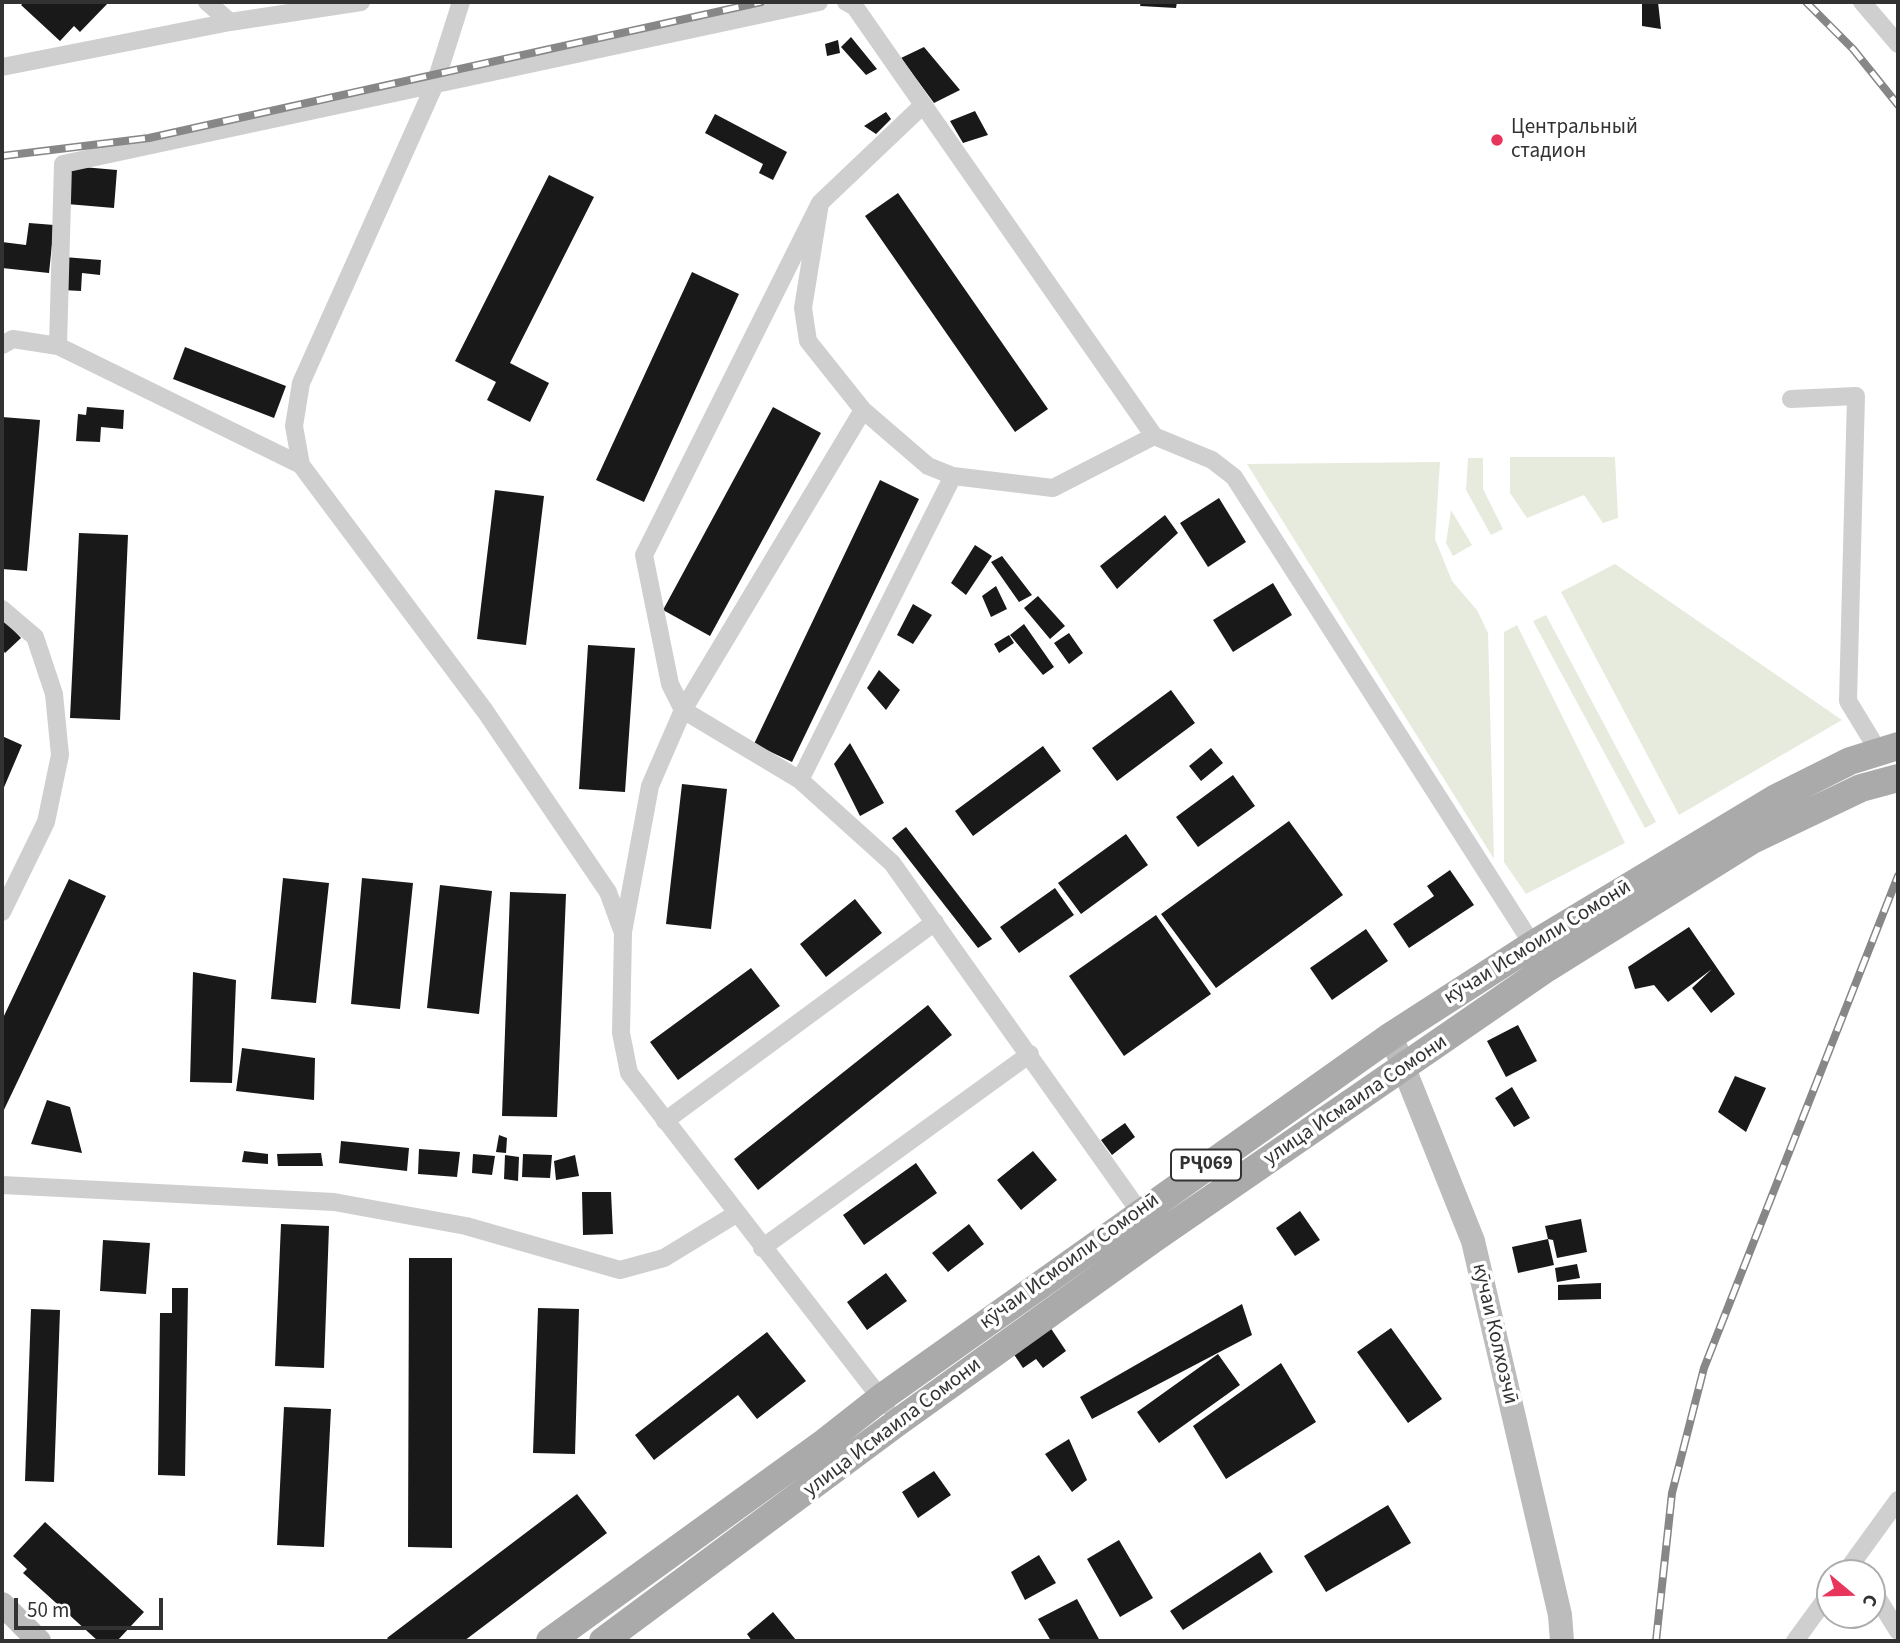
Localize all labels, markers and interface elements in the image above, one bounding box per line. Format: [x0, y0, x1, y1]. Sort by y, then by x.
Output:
place label: Центральный стадион [1511, 115, 1638, 165]
marker: Центральный стадион [1489, 132, 1505, 148]
street label: кӯчаи Исмоили Сомонӣ [1440, 875, 1636, 1011]
street label: улица Исмаила Сомони [1259, 1030, 1453, 1172]
road number: РҶ069 [1171, 1149, 1241, 1180]
street label: кӯчаи Исмоили Сомонӣ [975, 1188, 1165, 1336]
street label: кӯчаи Колхозчӣ [1466, 1261, 1522, 1407]
street label: улица Исмаила Сомони [799, 1353, 987, 1503]
north arrow [1816, 1559, 1886, 1629]
scale bar [18, 1584, 166, 1628]
text: С [1855, 1591, 1884, 1610]
text: 50 m [27, 1595, 69, 1625]

